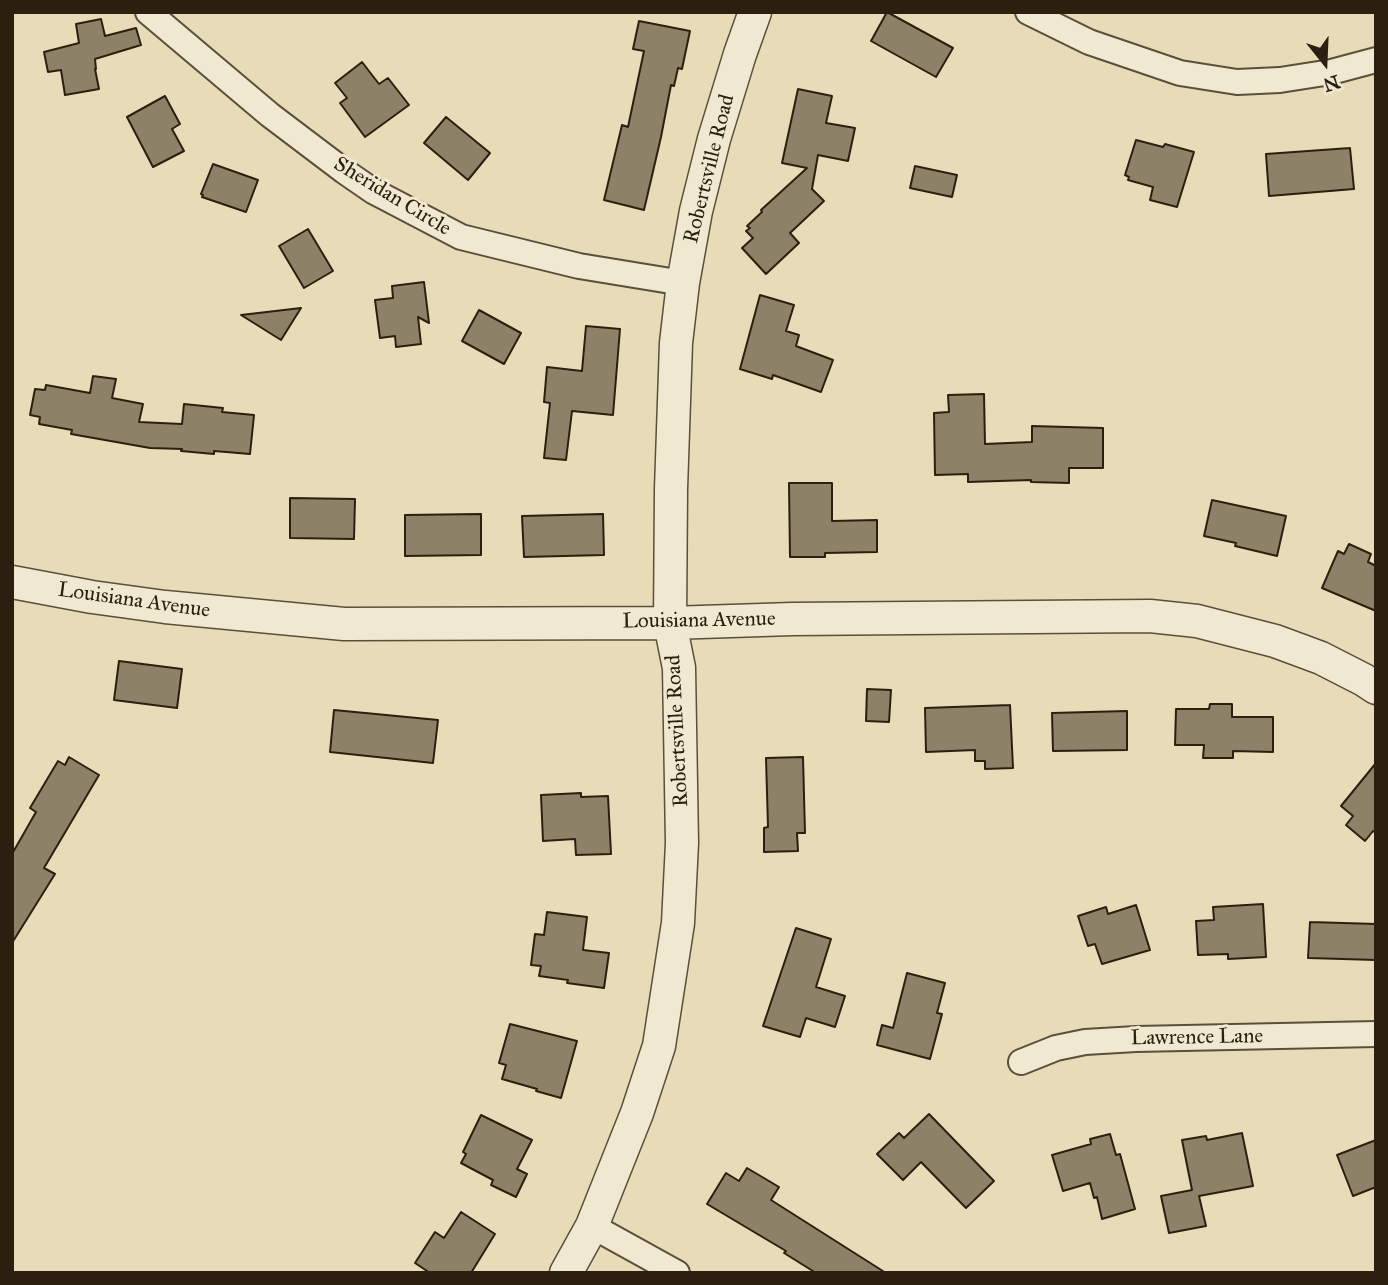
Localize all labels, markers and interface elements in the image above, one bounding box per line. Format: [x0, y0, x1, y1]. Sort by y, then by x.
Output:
north arrow [1290, 28, 1360, 98]
text: N [1320, 70, 1343, 97]
street label: Robertsville Road [679, 92, 741, 246]
street label: Sheridan Circle [329, 152, 455, 242]
street label: Louisiana Avenue [56, 578, 212, 624]
street label: Louisiana Avenue [622, 607, 776, 635]
street label: Robertsville Road [661, 654, 695, 808]
street label: Lawrence Lane [1131, 1024, 1263, 1052]

